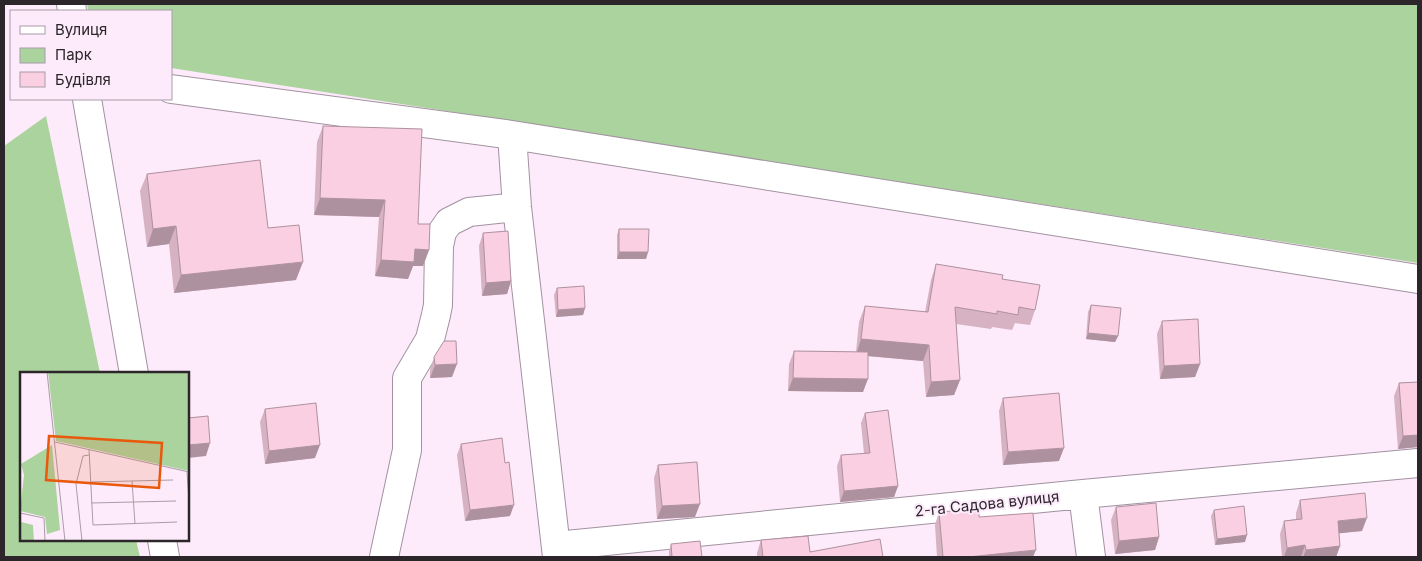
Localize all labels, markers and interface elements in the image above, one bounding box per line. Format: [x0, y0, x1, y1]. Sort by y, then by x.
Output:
legend [10, 10, 172, 100]
text: Вулиця [55, 20, 107, 39]
text: Парк [55, 45, 92, 64]
text: Будівля [55, 70, 111, 89]
inset map [20, 372, 189, 541]
street label: 2-га Садова вулиця [914, 486, 1060, 521]

